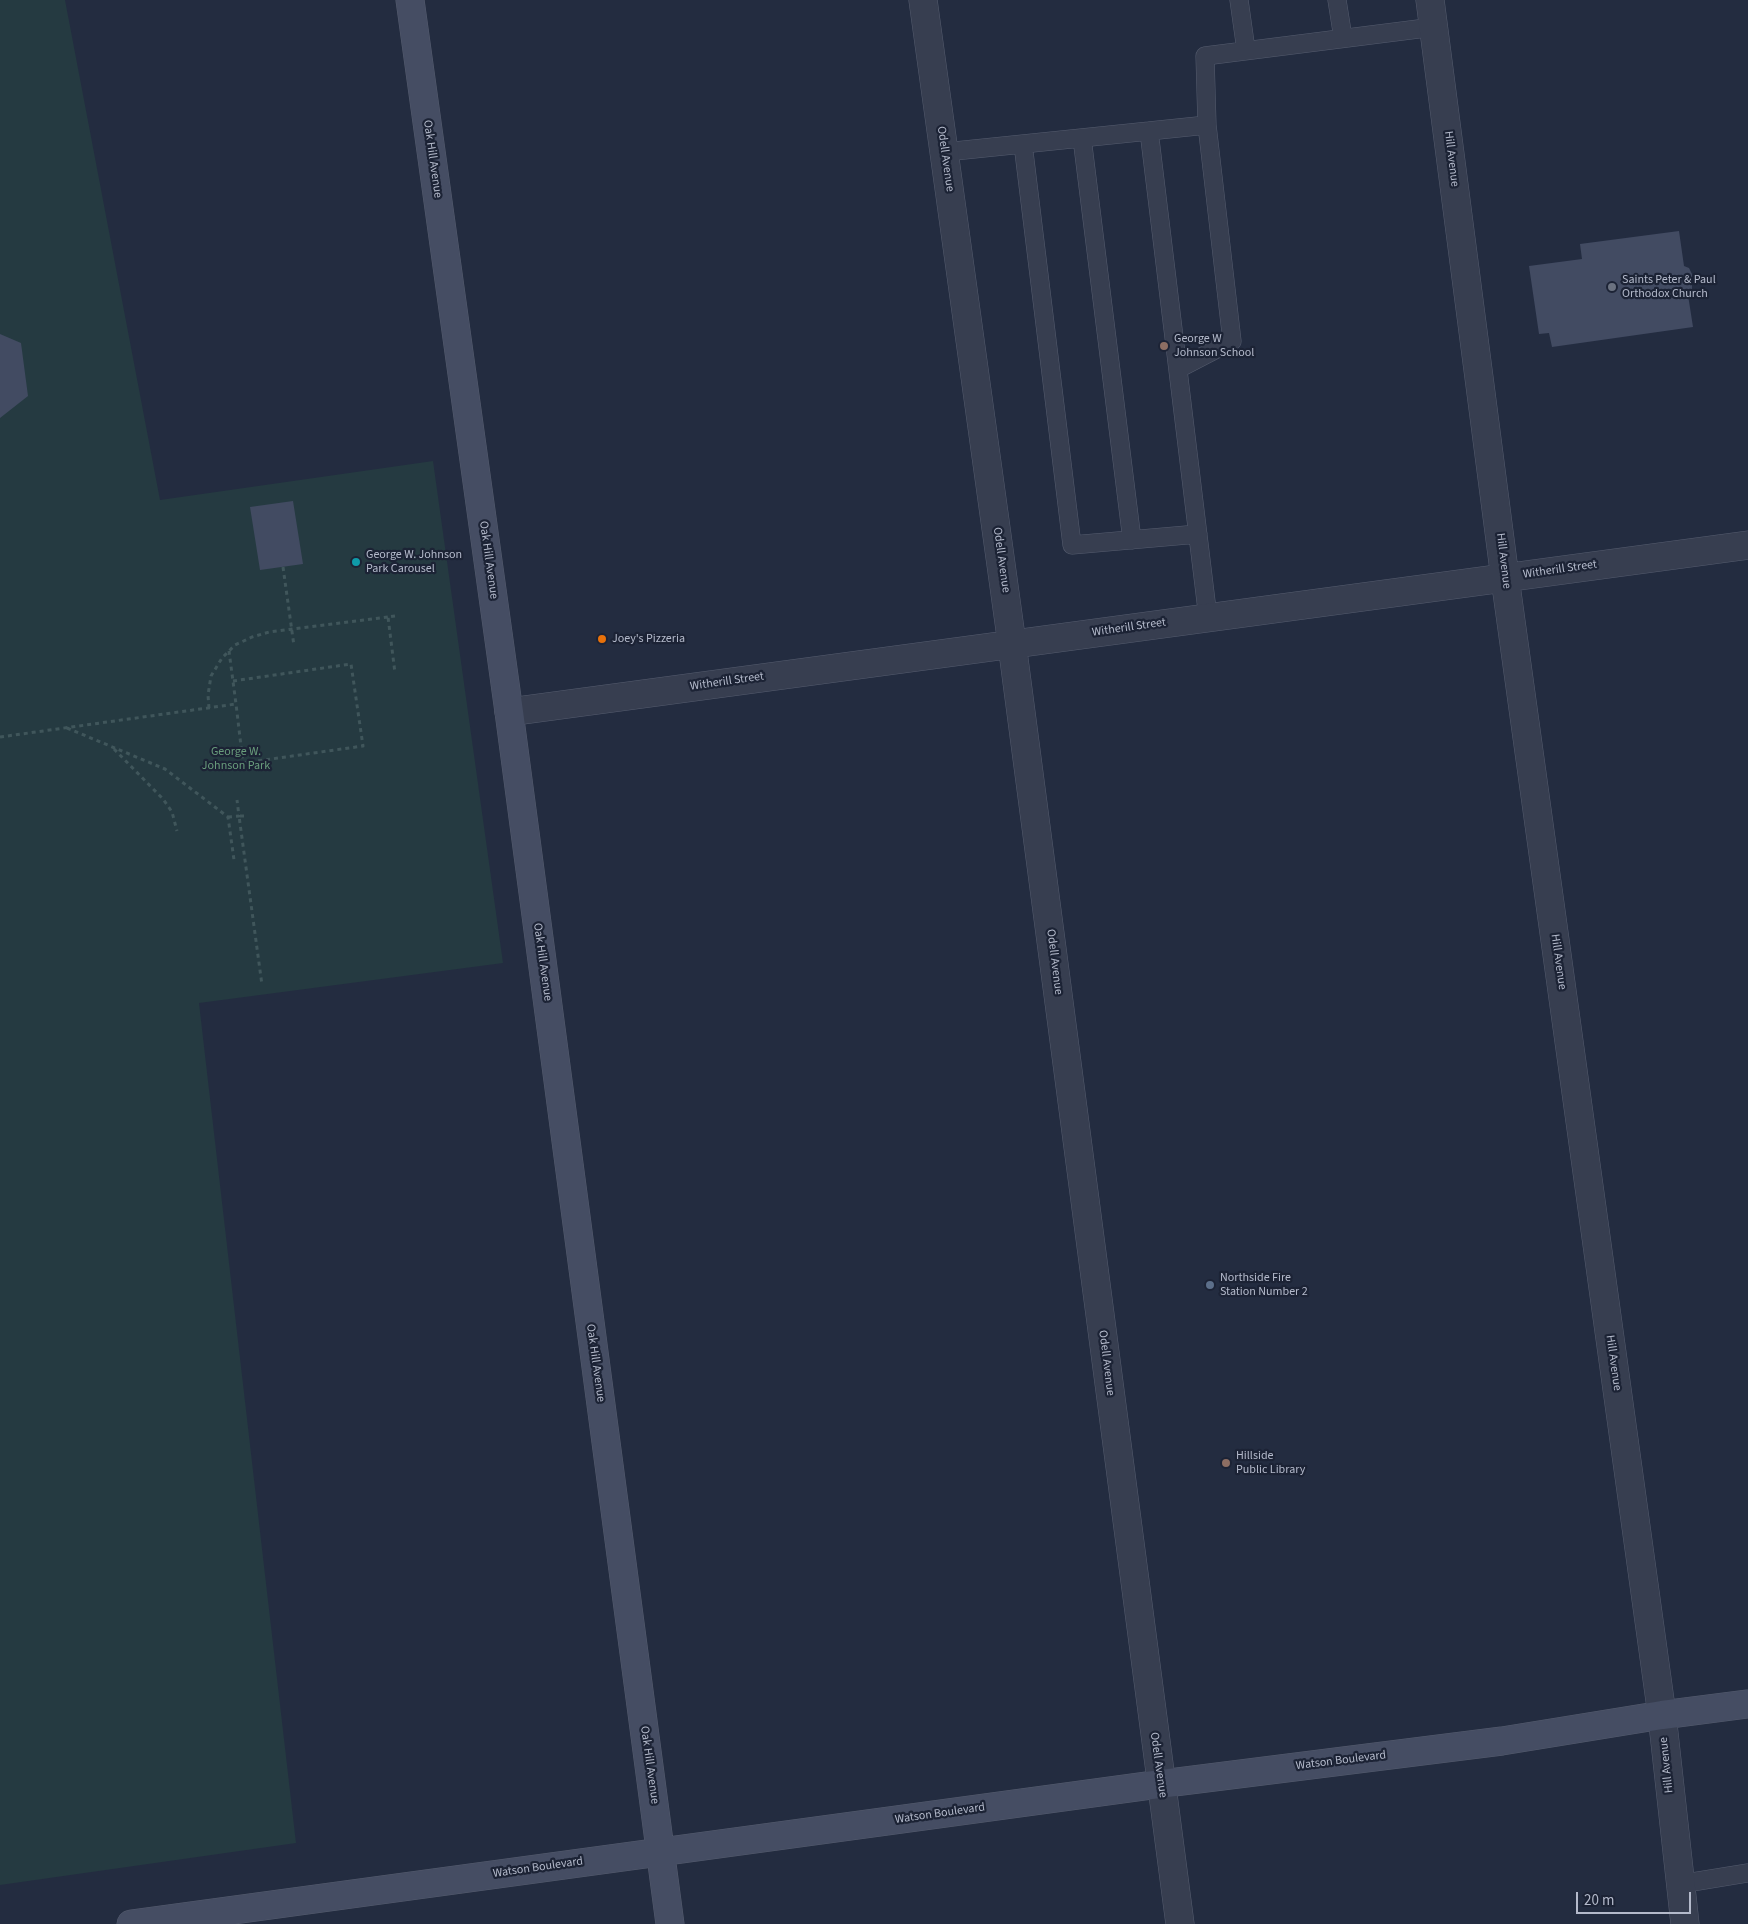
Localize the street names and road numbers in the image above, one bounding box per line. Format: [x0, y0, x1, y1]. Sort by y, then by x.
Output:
street label: Oak Hill Avenue [419, 119, 445, 199]
street label: Odell Avenue [933, 125, 957, 193]
street label: Hill Avenue [1440, 130, 1462, 188]
street label: Oak Hill Avenue [475, 520, 501, 600]
street label: Odell Avenue [989, 526, 1013, 594]
street label: Hill Avenue [1492, 532, 1514, 590]
street label: Witherill Street [1522, 558, 1598, 582]
street label: Witherill Street [1091, 616, 1167, 640]
street label: Witherill Street [689, 670, 765, 694]
street label: Oak Hill Avenue [529, 922, 555, 1002]
street label: Odell Avenue [1043, 928, 1065, 996]
street label: Hill Avenue [1547, 933, 1569, 991]
street label: Oak Hill Avenue [582, 1323, 608, 1403]
street label: Odell Avenue [1095, 1329, 1117, 1397]
street label: Hill Avenue [1602, 1334, 1624, 1392]
street label: Oak Hill Avenue [636, 1725, 662, 1805]
street label: Odell Avenue [1146, 1731, 1170, 1799]
street label: Hill Avenue [1657, 1736, 1677, 1794]
street label: Watson Boulevard [1295, 1748, 1387, 1774]
street label: Watson Boulevard [894, 1801, 986, 1827]
street label: Watson Boulevard [492, 1855, 584, 1881]

